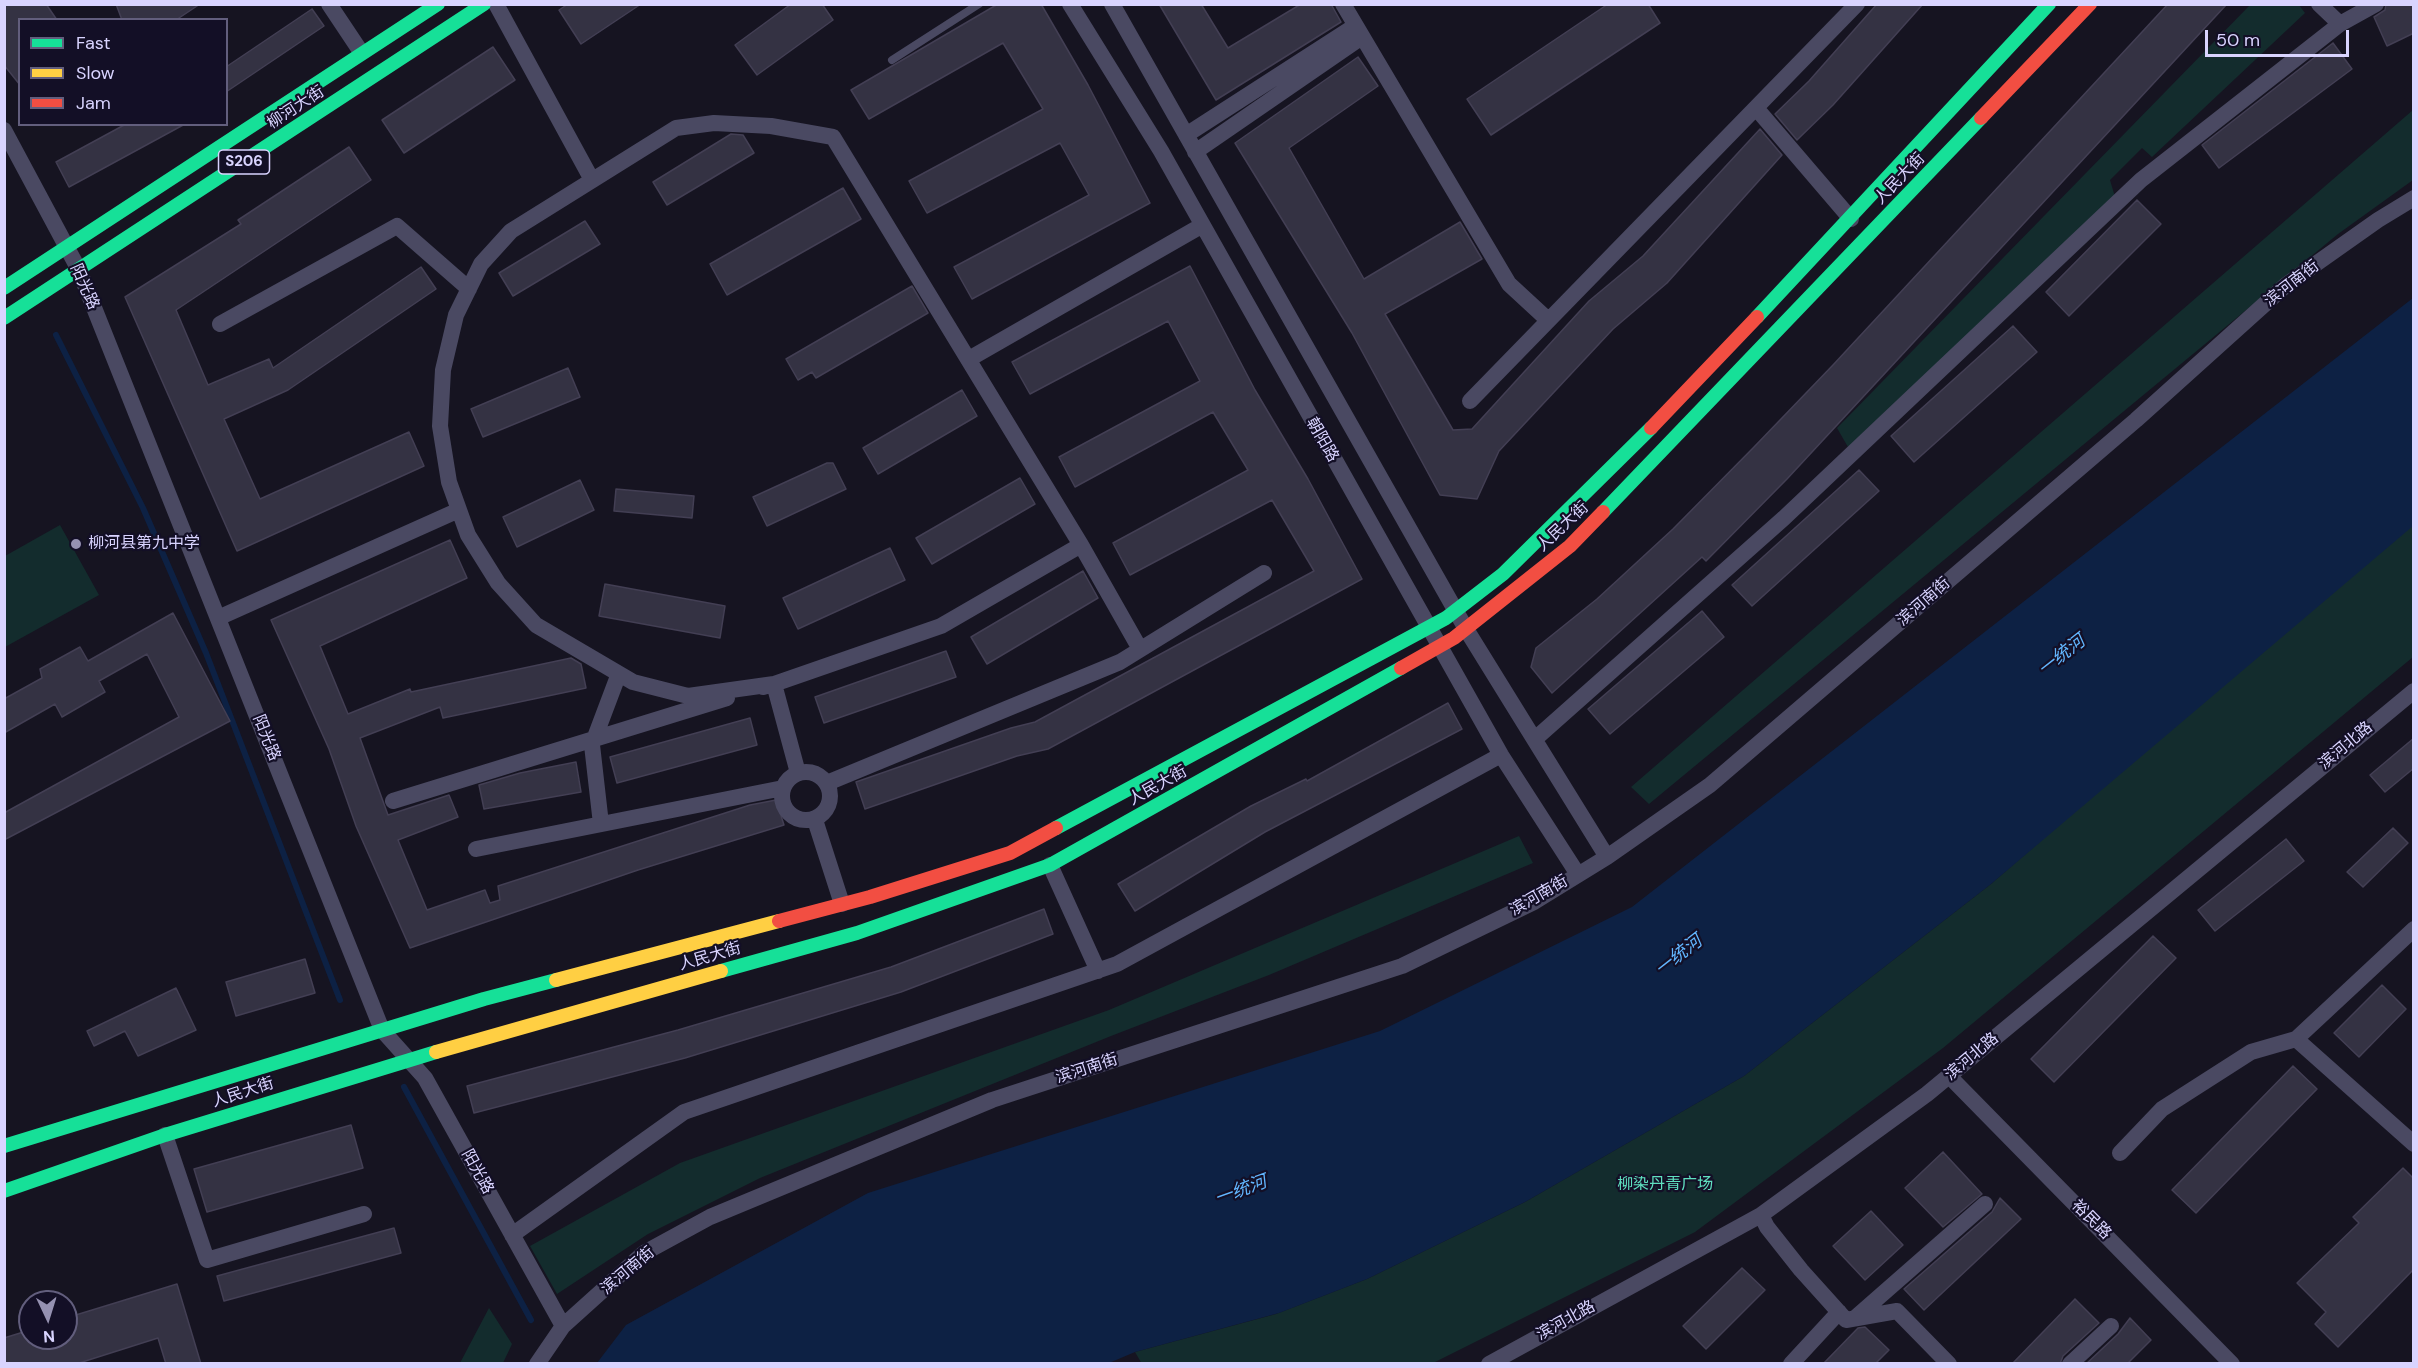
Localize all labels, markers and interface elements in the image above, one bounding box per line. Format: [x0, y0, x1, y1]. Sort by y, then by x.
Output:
legend [18, 18, 228, 126]
scale bar [2208, 18, 2352, 56]
text: 50 m [2216, 28, 2260, 52]
text: Fast [76, 31, 111, 55]
text: Slow [76, 61, 115, 85]
street label: 柳河大街 [264, 83, 328, 133]
text: Jam [76, 91, 111, 115]
street label: 人民大街 [1871, 149, 1929, 209]
road number: S206 [218, 150, 270, 174]
street label: 滨河南街 [2261, 257, 2323, 311]
street label: 阳光路 [65, 261, 103, 313]
street label: 朝阳路 [1302, 414, 1342, 466]
street label: 人民大街 [1533, 498, 1593, 556]
place label: 柳河县第九中学 [88, 534, 200, 554]
marker: 柳河县第九中学 [69, 537, 83, 551]
street label: 滨河南街 [1894, 574, 1954, 630]
water label: 一统河 [2034, 631, 2090, 681]
street label: 阳光路 [248, 712, 284, 764]
street label: 滨河北路 [2315, 718, 2377, 774]
street label: 人民大街 [1125, 762, 1191, 810]
street label: 滨河南街 [1506, 872, 1572, 920]
water label: 一统河 [1651, 931, 1707, 981]
street label: 人民大街 [677, 939, 743, 975]
street label: 滨河北路 [1941, 1029, 2003, 1085]
street label: 滨河南街 [1054, 1050, 1120, 1088]
street label: 人民大街 [210, 1074, 276, 1112]
street label: 阳光路 [457, 1146, 497, 1198]
water label: 一统河 [1212, 1172, 1270, 1210]
park label: 柳染丹青广场 [1617, 1175, 1713, 1195]
street label: 裕民路 [2067, 1196, 2115, 1244]
street label: 滨河南街 [597, 1243, 659, 1299]
north arrow [18, 1290, 78, 1350]
street label: 滨河北路 [1533, 1297, 1599, 1345]
text: N [43, 1326, 56, 1347]

